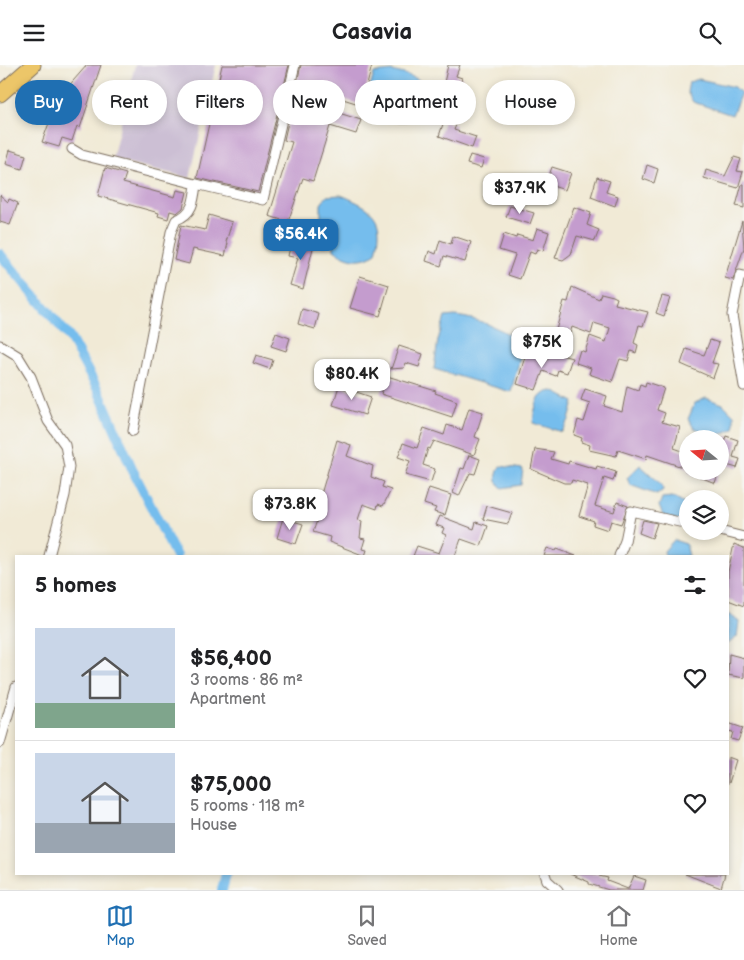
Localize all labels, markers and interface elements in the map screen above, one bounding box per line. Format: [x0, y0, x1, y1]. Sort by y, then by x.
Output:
icon: menu [20, 19, 48, 47]
text: Casavia [332, 19, 412, 46]
icon: search [696, 19, 724, 47]
chip: Buy [15, 80, 82, 125]
chip: Rent [92, 80, 167, 125]
chip: Filters [177, 80, 263, 125]
chip: New [273, 80, 345, 125]
chip: Apartment [355, 80, 476, 125]
chip: House [486, 80, 575, 125]
pin: $37.9K [479, 173, 561, 215]
text: $37.9K [494, 179, 546, 198]
pin: $56.4K [260, 219, 342, 261]
text: $56.4K [274, 225, 328, 244]
pin: $75K [512, 327, 572, 369]
text: $75K [522, 333, 562, 352]
pin: $80.4K [311, 359, 393, 401]
text: $80.4K [325, 365, 379, 384]
north arrow [679, 430, 729, 480]
map controls [679, 430, 729, 540]
pin: $73.8K [249, 489, 331, 531]
button: layers [679, 490, 729, 540]
text: $73.8K [264, 495, 316, 514]
icon: filters [681, 571, 709, 599]
text: 5 homes [35, 573, 117, 598]
text: $56,400 [190, 646, 272, 671]
icon: home [75, 648, 135, 708]
icon: heart [681, 664, 709, 692]
text: 3 rooms · 86 m² [190, 671, 303, 690]
text: Apartment [190, 690, 266, 709]
text: $75,000 [190, 772, 271, 797]
icon: home [75, 773, 135, 833]
icon: heart [681, 789, 709, 817]
text: 5 rooms · 118 m² [190, 797, 305, 816]
text: House [190, 816, 237, 835]
tab: Map [106, 902, 135, 949]
tab: Saved [347, 902, 387, 949]
tab: Home [600, 902, 638, 949]

